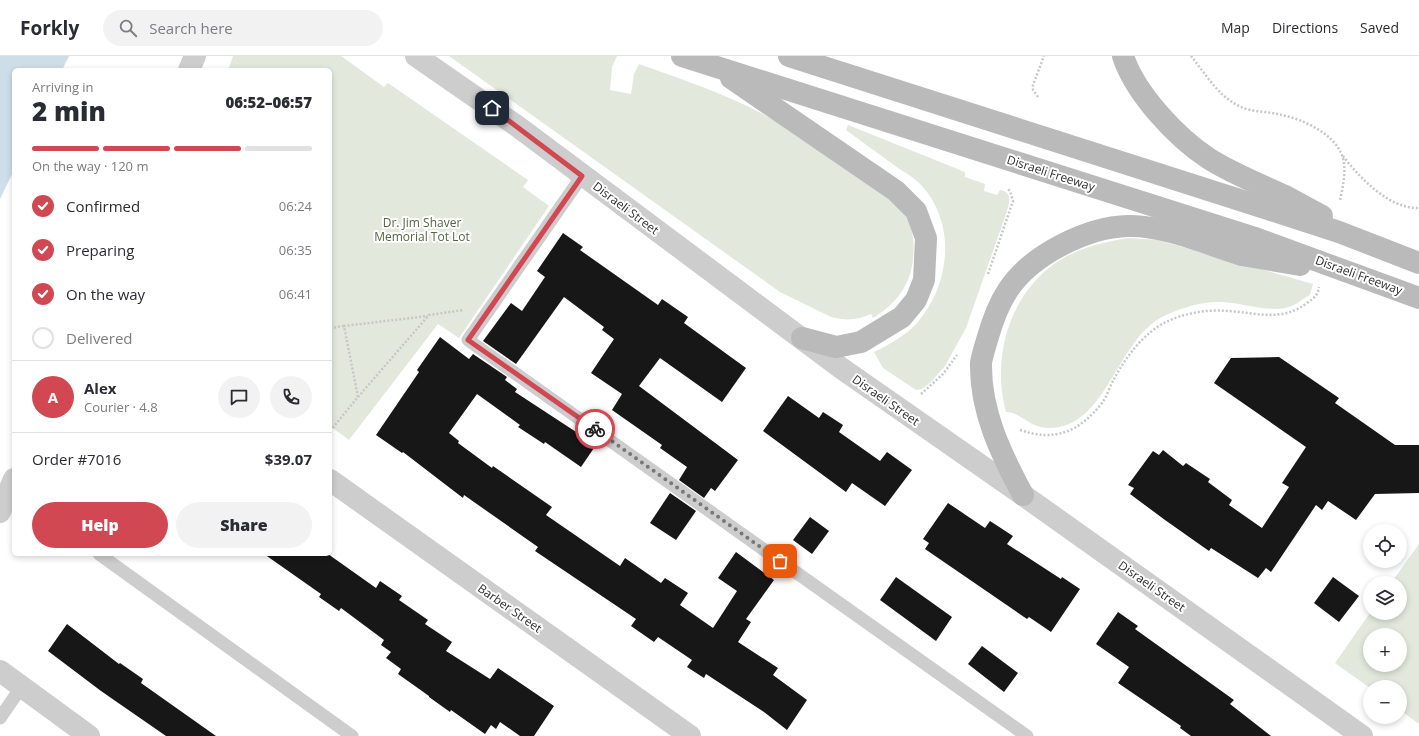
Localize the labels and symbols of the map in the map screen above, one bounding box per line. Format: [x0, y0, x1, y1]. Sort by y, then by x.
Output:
pin [475, 91, 509, 125]
street label: Disraeli Freeway [1005, 151, 1098, 196]
street label: Disraeli Street [590, 178, 662, 238]
park label: Dr. Jim Shaver Memorial Tot Lot [374, 214, 470, 245]
street label: Disraeli Freeway [1313, 251, 1406, 299]
street label: Disraeli Street [849, 371, 923, 429]
courier [575, 409, 615, 449]
pin [763, 544, 797, 578]
street label: Disraeli Street [1115, 557, 1189, 615]
street label: Barber Street [474, 580, 546, 636]

